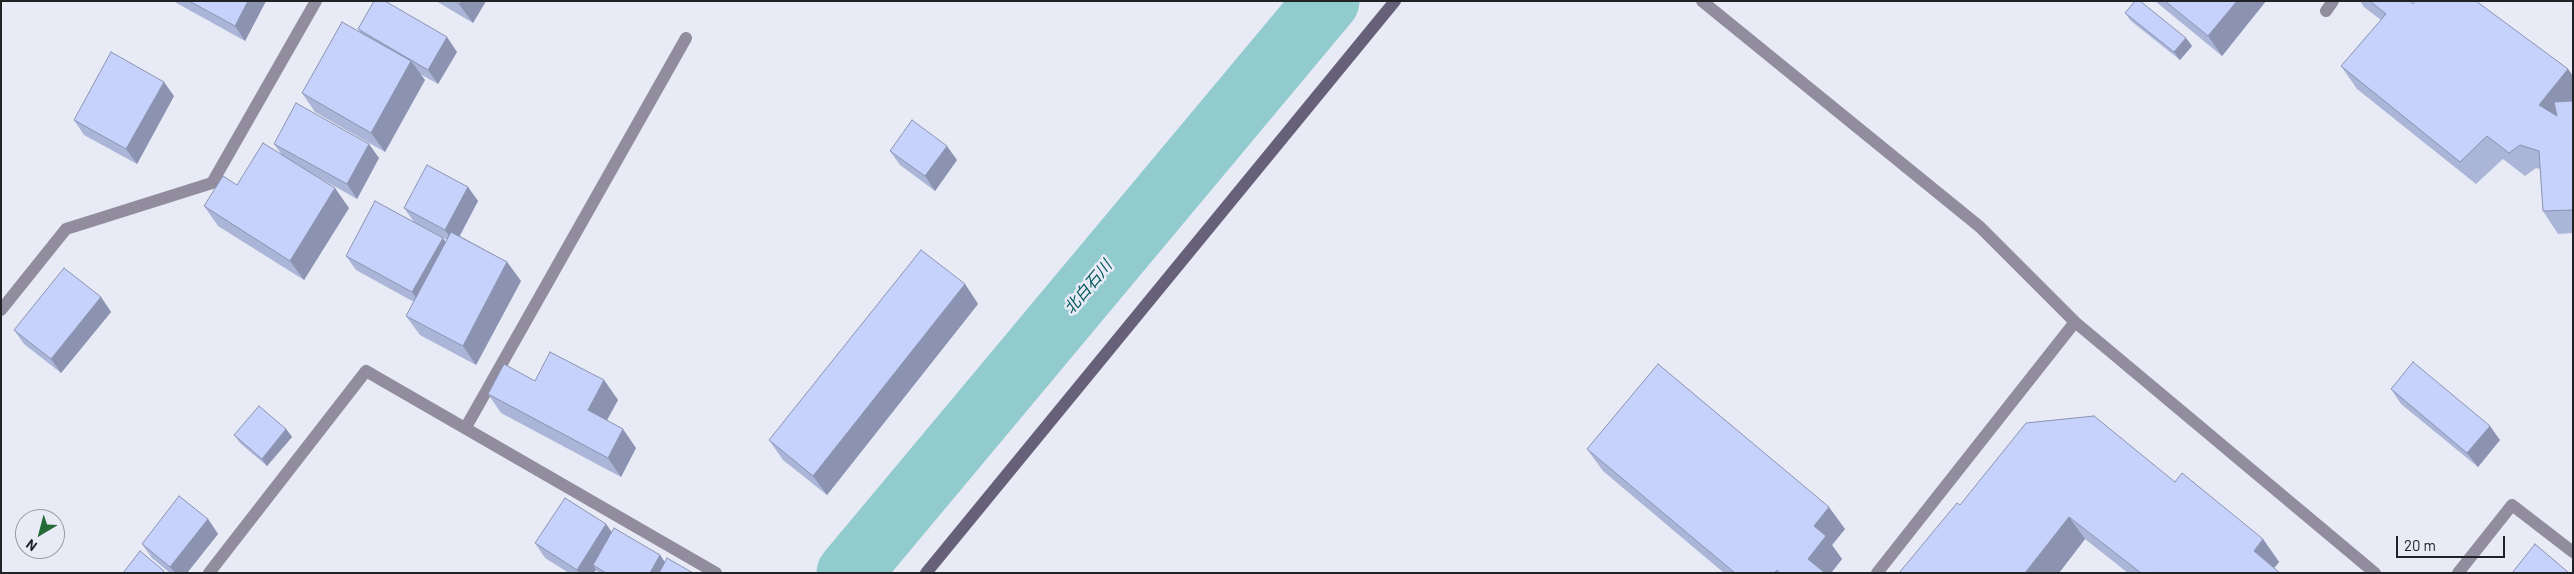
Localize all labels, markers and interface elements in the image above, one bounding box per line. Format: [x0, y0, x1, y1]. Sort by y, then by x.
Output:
water label: 北白石川 [1060, 256, 1116, 318]
north arrow [15, 509, 65, 559]
scale bar [2399, 526, 2508, 558]
text: N [22, 536, 40, 555]
text: 20 m [2404, 536, 2436, 554]

